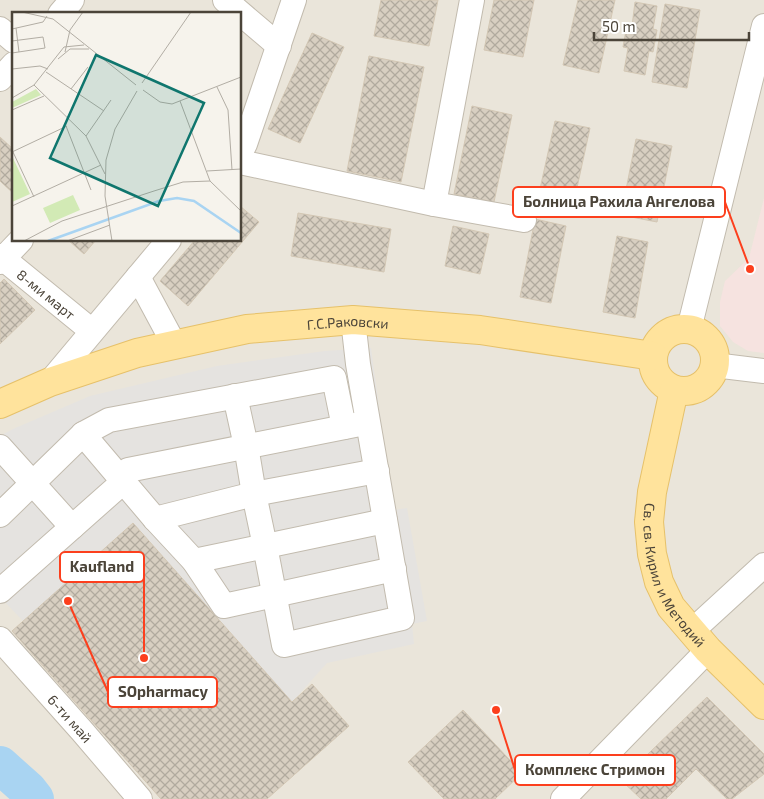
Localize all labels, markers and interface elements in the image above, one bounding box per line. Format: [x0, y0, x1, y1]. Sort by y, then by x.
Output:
scale bar [594, 10, 749, 42]
inset map [12, 12, 241, 241]
text: 50 m [602, 17, 636, 35]
callout: Болница Рахила Ангелова [513, 187, 725, 217]
text: Болница Рахила Ангелова [523, 192, 715, 210]
street label: 8-ми март [14, 265, 79, 323]
street label: Г.С.Раковски [306, 311, 389, 332]
street label: Св. св. Кирил и Методий [641, 502, 710, 650]
callout: Kaufland [60, 552, 144, 582]
text: Kaufland [70, 557, 134, 575]
callout: SOpharmacy [108, 677, 217, 707]
text: SOpharmacy [118, 682, 208, 701]
street label: 6-ти май [45, 691, 96, 746]
callout: Комплекс Стримон [515, 755, 675, 785]
text: Комплекс Стримон [525, 760, 665, 778]

